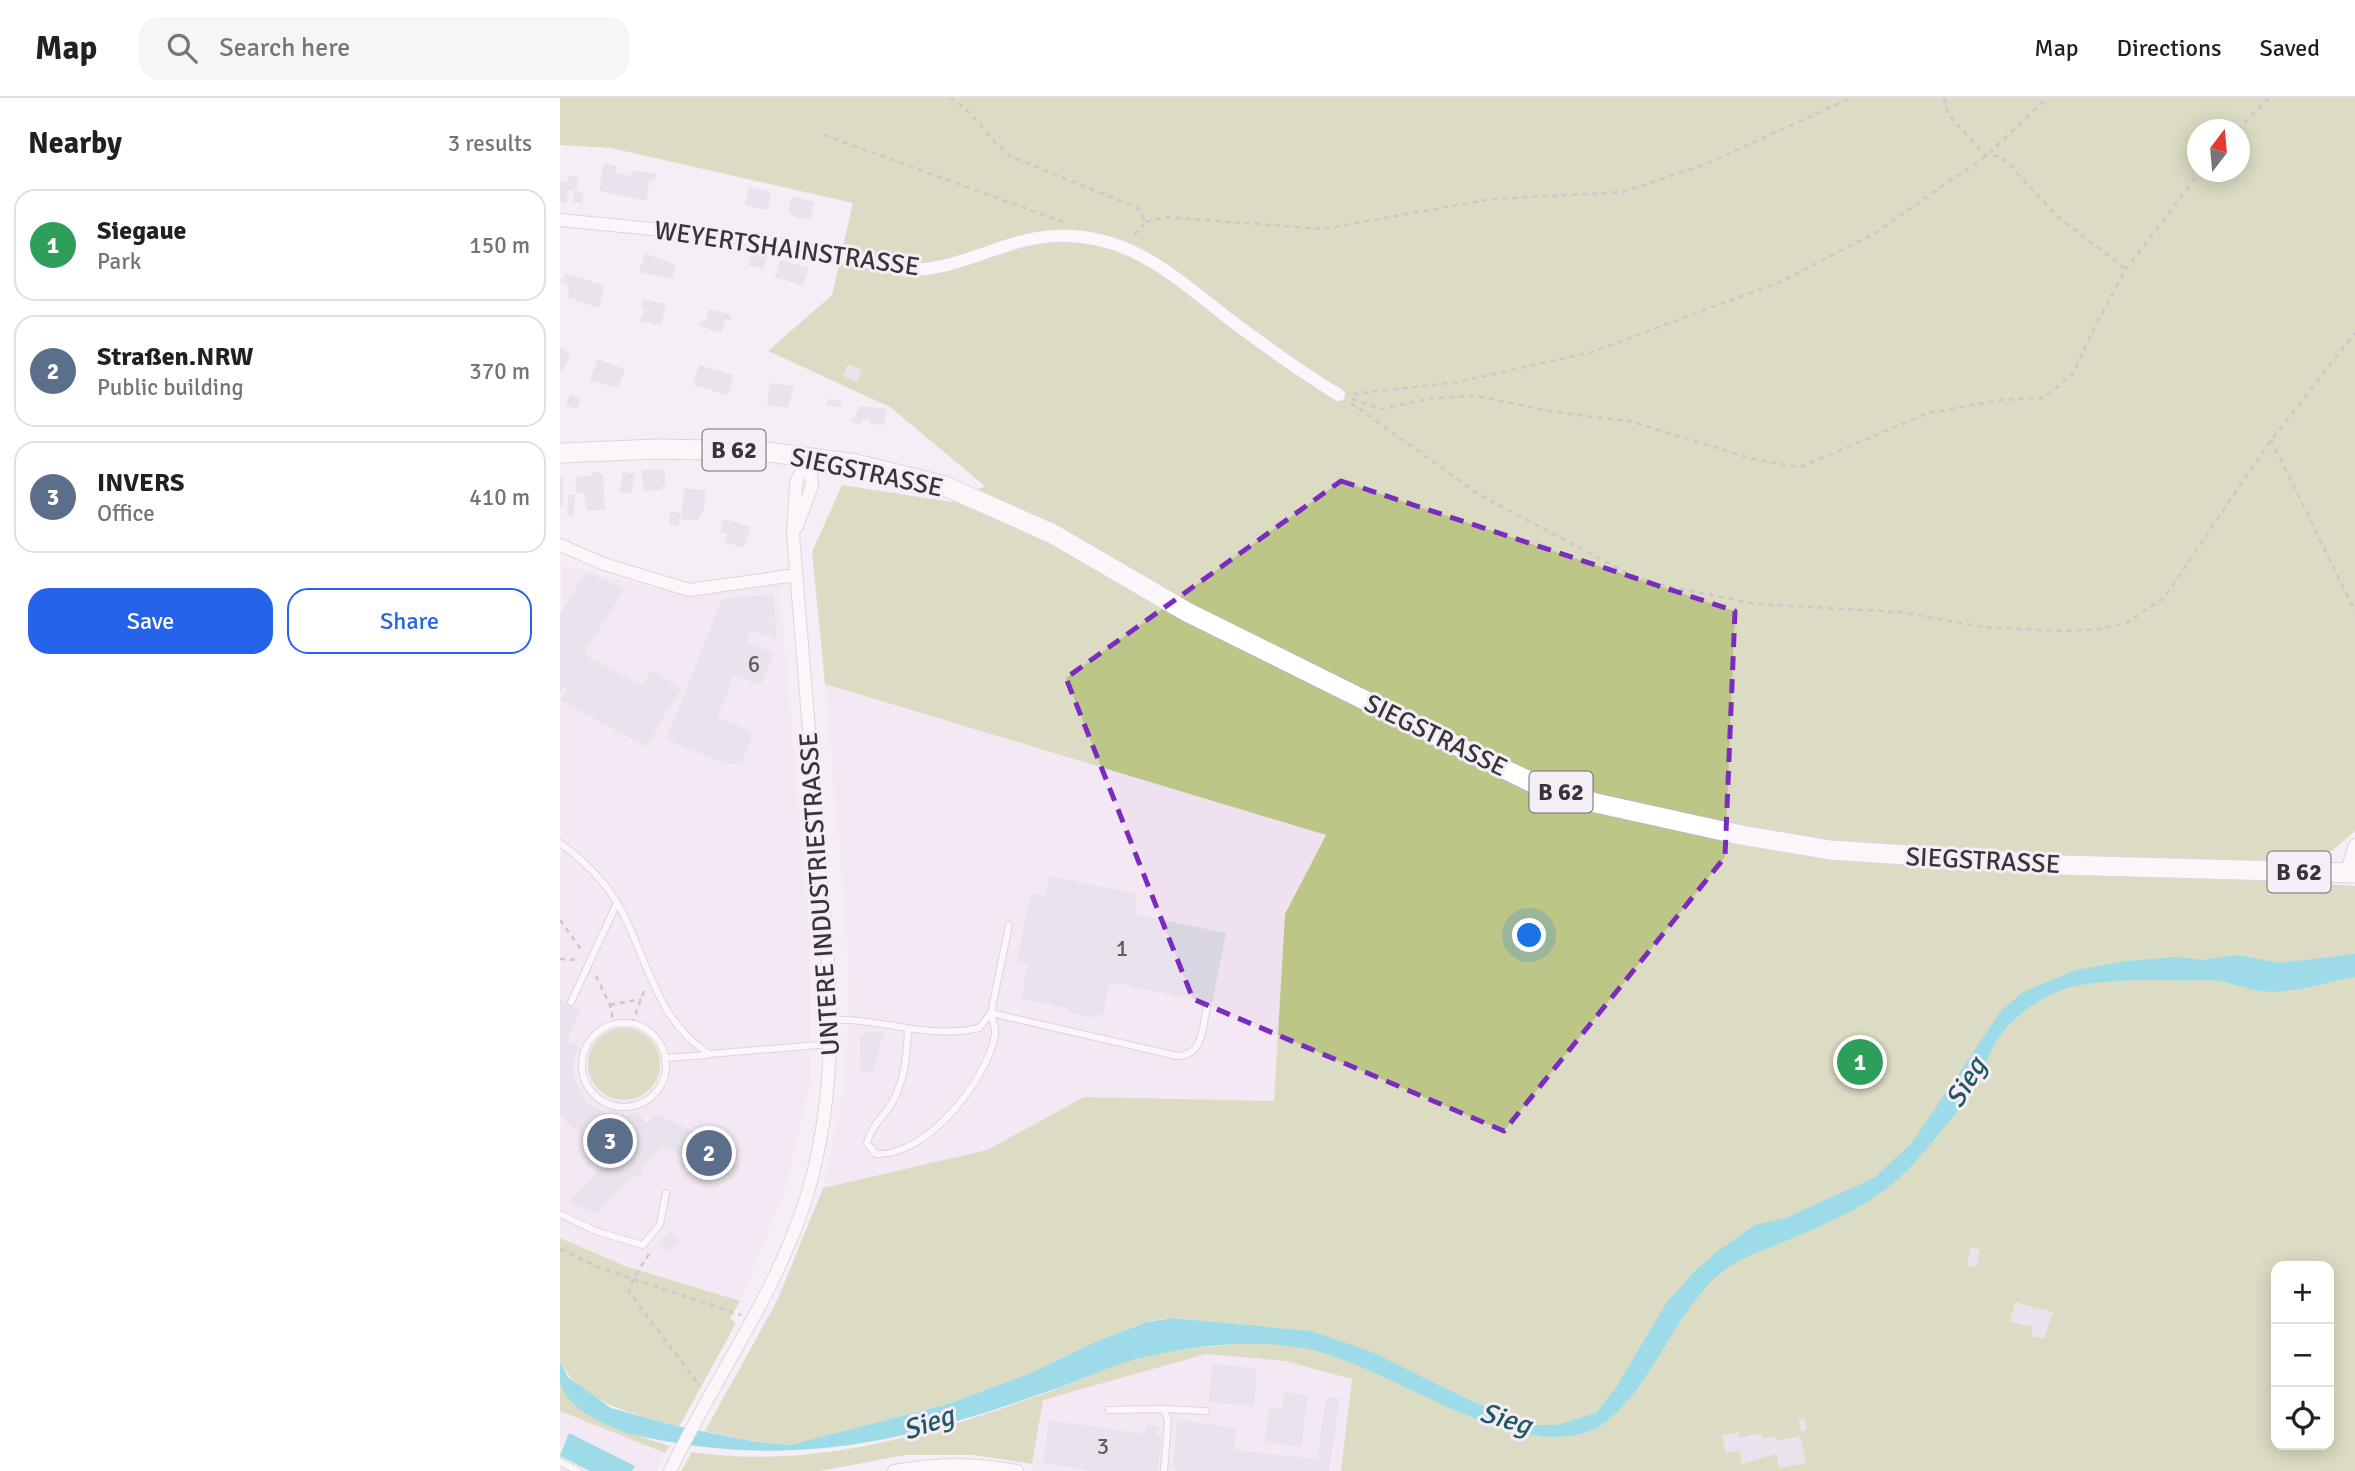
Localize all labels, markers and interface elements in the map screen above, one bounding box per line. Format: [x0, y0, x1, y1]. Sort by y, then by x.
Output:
search box [139, 17, 629, 80]
text: Map [35, 28, 97, 69]
icon: search [163, 29, 201, 67]
text: Search here [219, 32, 350, 64]
text: Map [2034, 33, 2079, 63]
text: Directions [2117, 33, 2222, 63]
text: Saved [2260, 33, 2320, 63]
north arrow [2187, 119, 2250, 182]
text: Nearby [28, 125, 122, 162]
text: 3 results [448, 129, 532, 158]
text: Siegaue [97, 215, 187, 247]
street label: WEYERTSHAINSTRASSE [652, 215, 922, 283]
text: 1 [47, 231, 59, 260]
text: 150 m [469, 231, 530, 260]
text: Park [97, 247, 141, 276]
text: Straßen.NRW [97, 341, 254, 373]
text: 2 [47, 357, 59, 386]
text: 370 m [469, 357, 530, 386]
text: Public building [97, 373, 244, 402]
road number: B 62 [702, 430, 766, 470]
street label: SIEGSTRASSE [788, 441, 946, 505]
text: INVERS [97, 467, 184, 499]
text: 3 [47, 483, 59, 512]
text: 410 m [469, 483, 530, 512]
text: Office [97, 499, 155, 528]
button: Save [28, 588, 273, 654]
button: Share [287, 588, 532, 654]
house number: 6 [748, 650, 760, 679]
street label: SIEGSTRASSE [1359, 688, 1512, 784]
street label: UNTERE INDUSTRIESTRASSE [793, 731, 847, 1057]
road number: B 62 [1530, 772, 1592, 812]
street label: SIEGSTRASSE [1905, 841, 2061, 881]
road number: B 62 [2268, 852, 2330, 892]
your location [1512, 918, 1546, 952]
house number: 1 [1116, 934, 1128, 963]
pin: 1 [1837, 1036, 1883, 1088]
water label: Sieg [1938, 1050, 1995, 1114]
pin: 3 [587, 1115, 633, 1167]
pin: 2 [686, 1127, 732, 1179]
map controls [2271, 1261, 2334, 1450]
button: + [2271, 1261, 2334, 1324]
button: − [2271, 1324, 2334, 1387]
button: locate [2271, 1387, 2334, 1450]
water label: Sieg [1476, 1395, 1537, 1443]
water label: Sieg [898, 1398, 961, 1447]
house number: 3 [1097, 1432, 1109, 1461]

